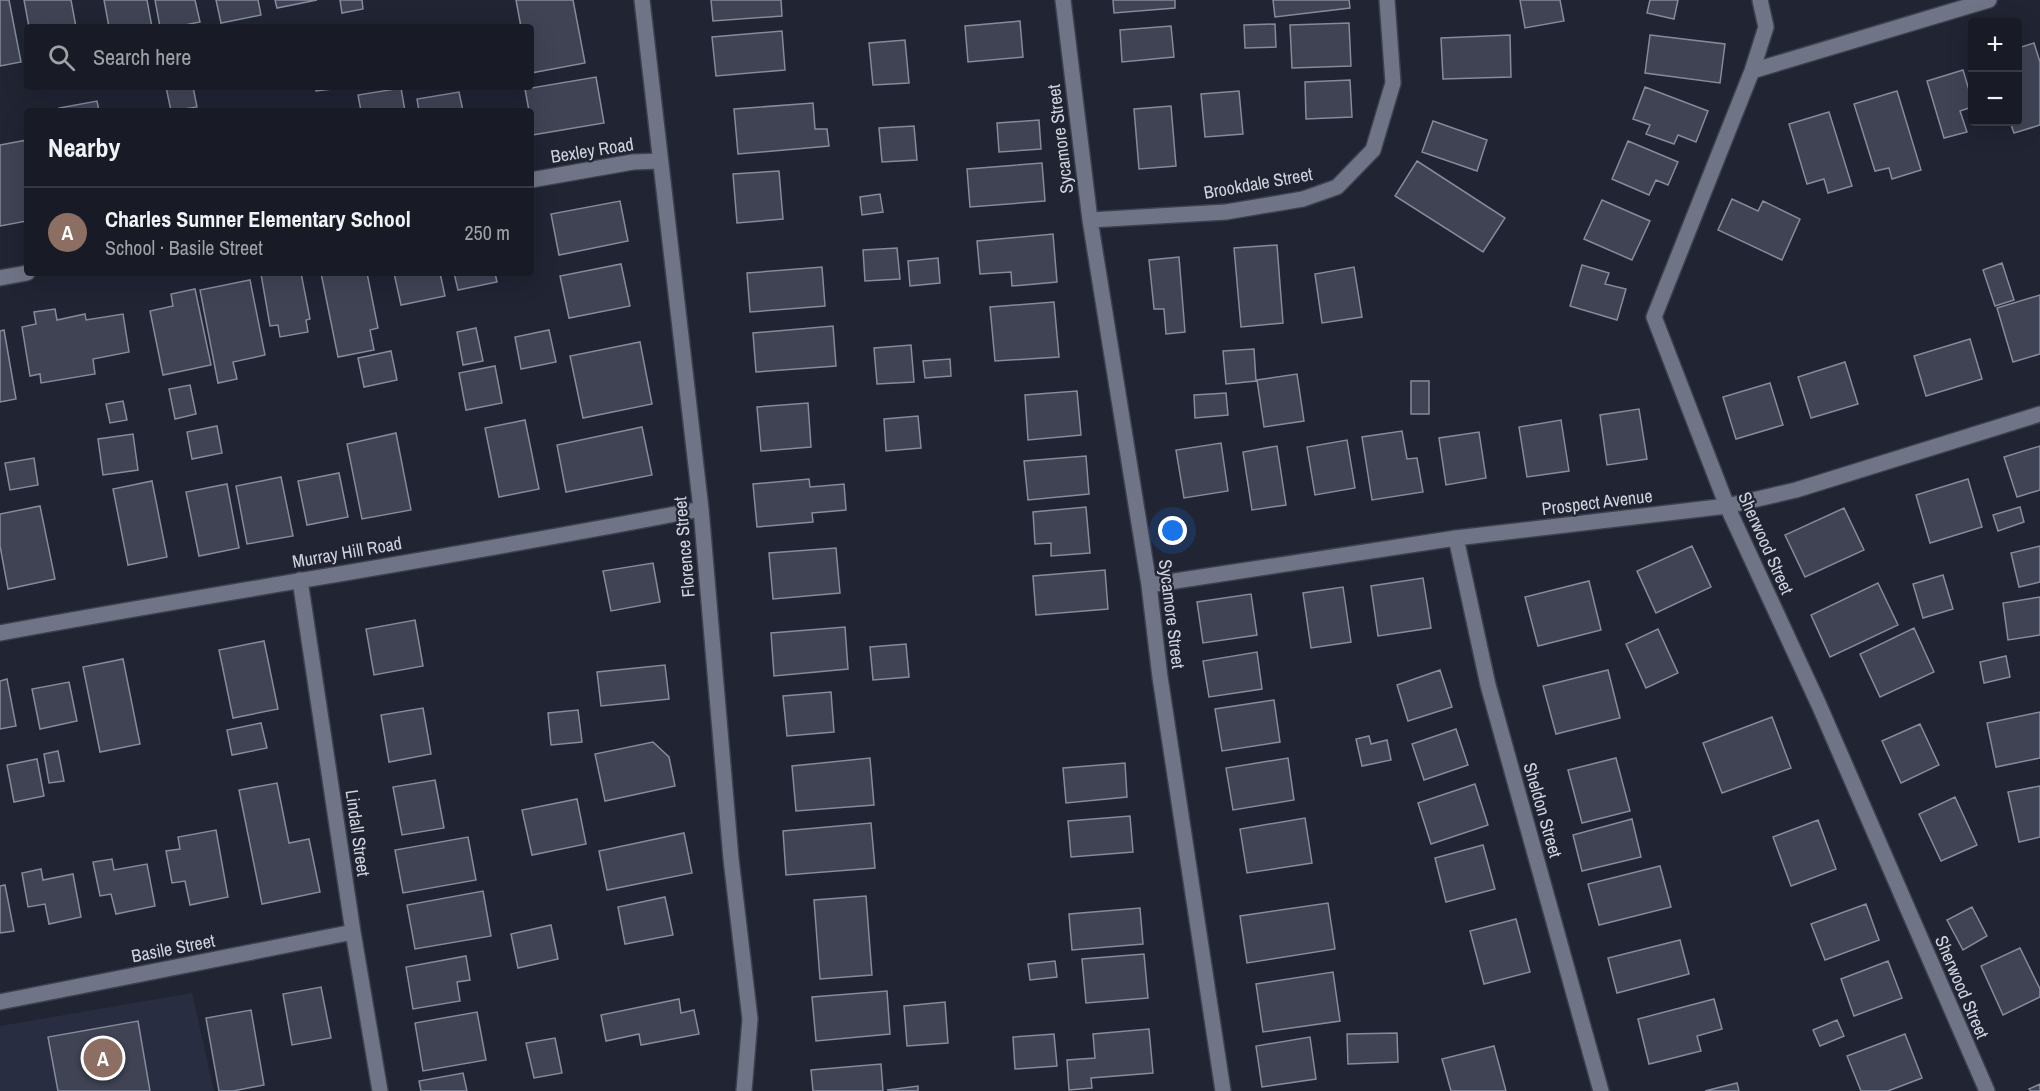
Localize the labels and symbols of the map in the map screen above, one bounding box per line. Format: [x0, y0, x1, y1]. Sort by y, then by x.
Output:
street label: Sycamore Street [1041, 83, 1079, 195]
street label: Bexley Road [549, 131, 635, 169]
street label: Brookdale Street [1202, 161, 1314, 205]
street label: Prospect Avenue [1540, 483, 1654, 521]
street label: Sherwood Street [1732, 488, 1800, 598]
street label: Florence Street [667, 496, 701, 598]
your location [1158, 516, 1187, 545]
street label: Murray Hill Road [290, 530, 404, 574]
street label: Sycamore Street [1153, 558, 1191, 670]
street label: Sheldon Street [1518, 760, 1568, 860]
street label: Lindall Street [340, 788, 376, 878]
street label: Basile Street [129, 928, 217, 968]
street label: Sherwood Street [1929, 932, 1995, 1042]
pin: A [84, 1036, 122, 1080]

